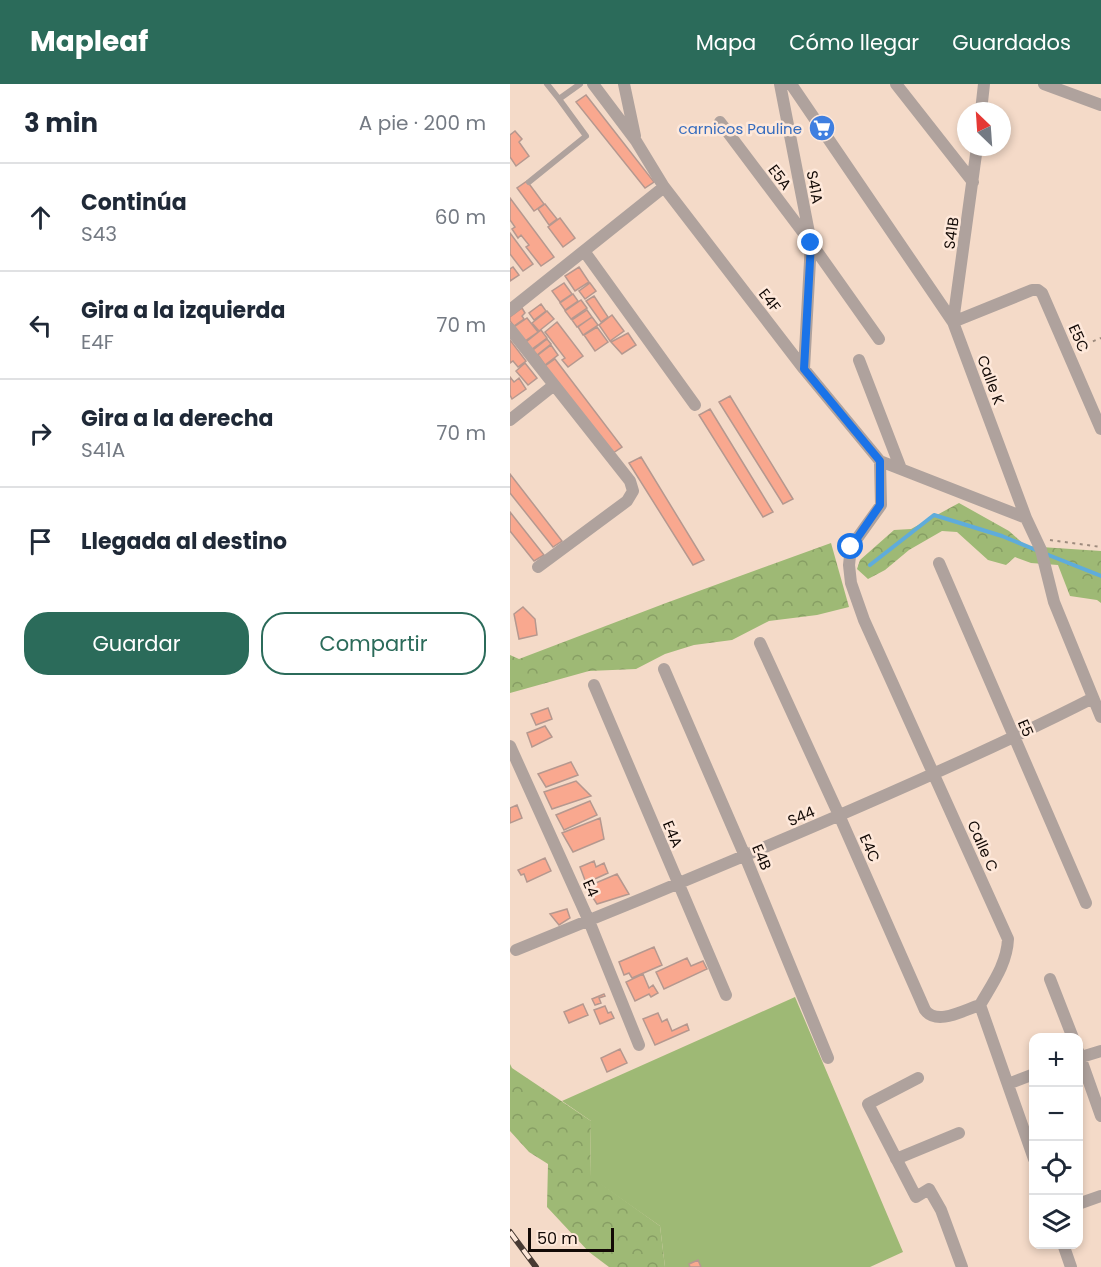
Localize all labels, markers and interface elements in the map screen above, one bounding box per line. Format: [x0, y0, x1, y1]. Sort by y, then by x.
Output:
text: Mapleaf [30, 22, 148, 61]
text: Mapa [696, 28, 756, 57]
text: Cómo llegar [789, 28, 919, 57]
text: Guardados [952, 28, 1071, 57]
north arrow [957, 102, 1011, 156]
text: 3 min [24, 105, 98, 141]
text: A pie · 200 m [359, 109, 486, 137]
supermarket icon: carnicos Pauline [807, 113, 837, 143]
place label: carnicos Pauline [679, 118, 802, 139]
street label: E5A [763, 160, 797, 194]
street label: S41A [802, 169, 828, 205]
text: Continúa [81, 187, 187, 218]
icon: ahead [24, 201, 57, 234]
text: 60 m [435, 203, 486, 231]
street label: S41B [938, 216, 964, 250]
text: S43 [81, 220, 117, 248]
route end [797, 229, 823, 255]
street label: E4F [754, 284, 786, 317]
text: Gira a la izquierda [81, 295, 285, 326]
icon: left [24, 309, 57, 342]
text: 70 m [437, 311, 486, 339]
street label: E5C [1064, 321, 1094, 355]
text: E4F [81, 328, 114, 356]
street label: Calle K [972, 352, 1010, 408]
text: Gira a la derecha [81, 403, 274, 434]
icon: right [24, 417, 57, 450]
text: 70 m [437, 419, 486, 447]
text: S41A [81, 436, 125, 464]
icon: arrive [24, 525, 57, 558]
text: Llegada al destino [81, 526, 287, 557]
route start [837, 533, 863, 559]
button: Guardar [24, 612, 249, 675]
button: Compartir [261, 612, 486, 675]
street label: E5 [1013, 716, 1039, 740]
street label: S44 [784, 801, 818, 831]
street label: E4A [658, 817, 688, 851]
street label: Calle C [962, 817, 1004, 875]
street label: E4C [855, 831, 885, 865]
street label: E4B [747, 841, 777, 873]
street label: E4 [578, 876, 604, 900]
map controls [1029, 1033, 1083, 1249]
button: + [1029, 1033, 1083, 1087]
button: − [1029, 1087, 1083, 1141]
button: locate [1029, 1141, 1083, 1195]
button: layers [1029, 1195, 1083, 1249]
scale bar [528, 1225, 614, 1252]
text: 50 m [537, 1227, 578, 1250]

